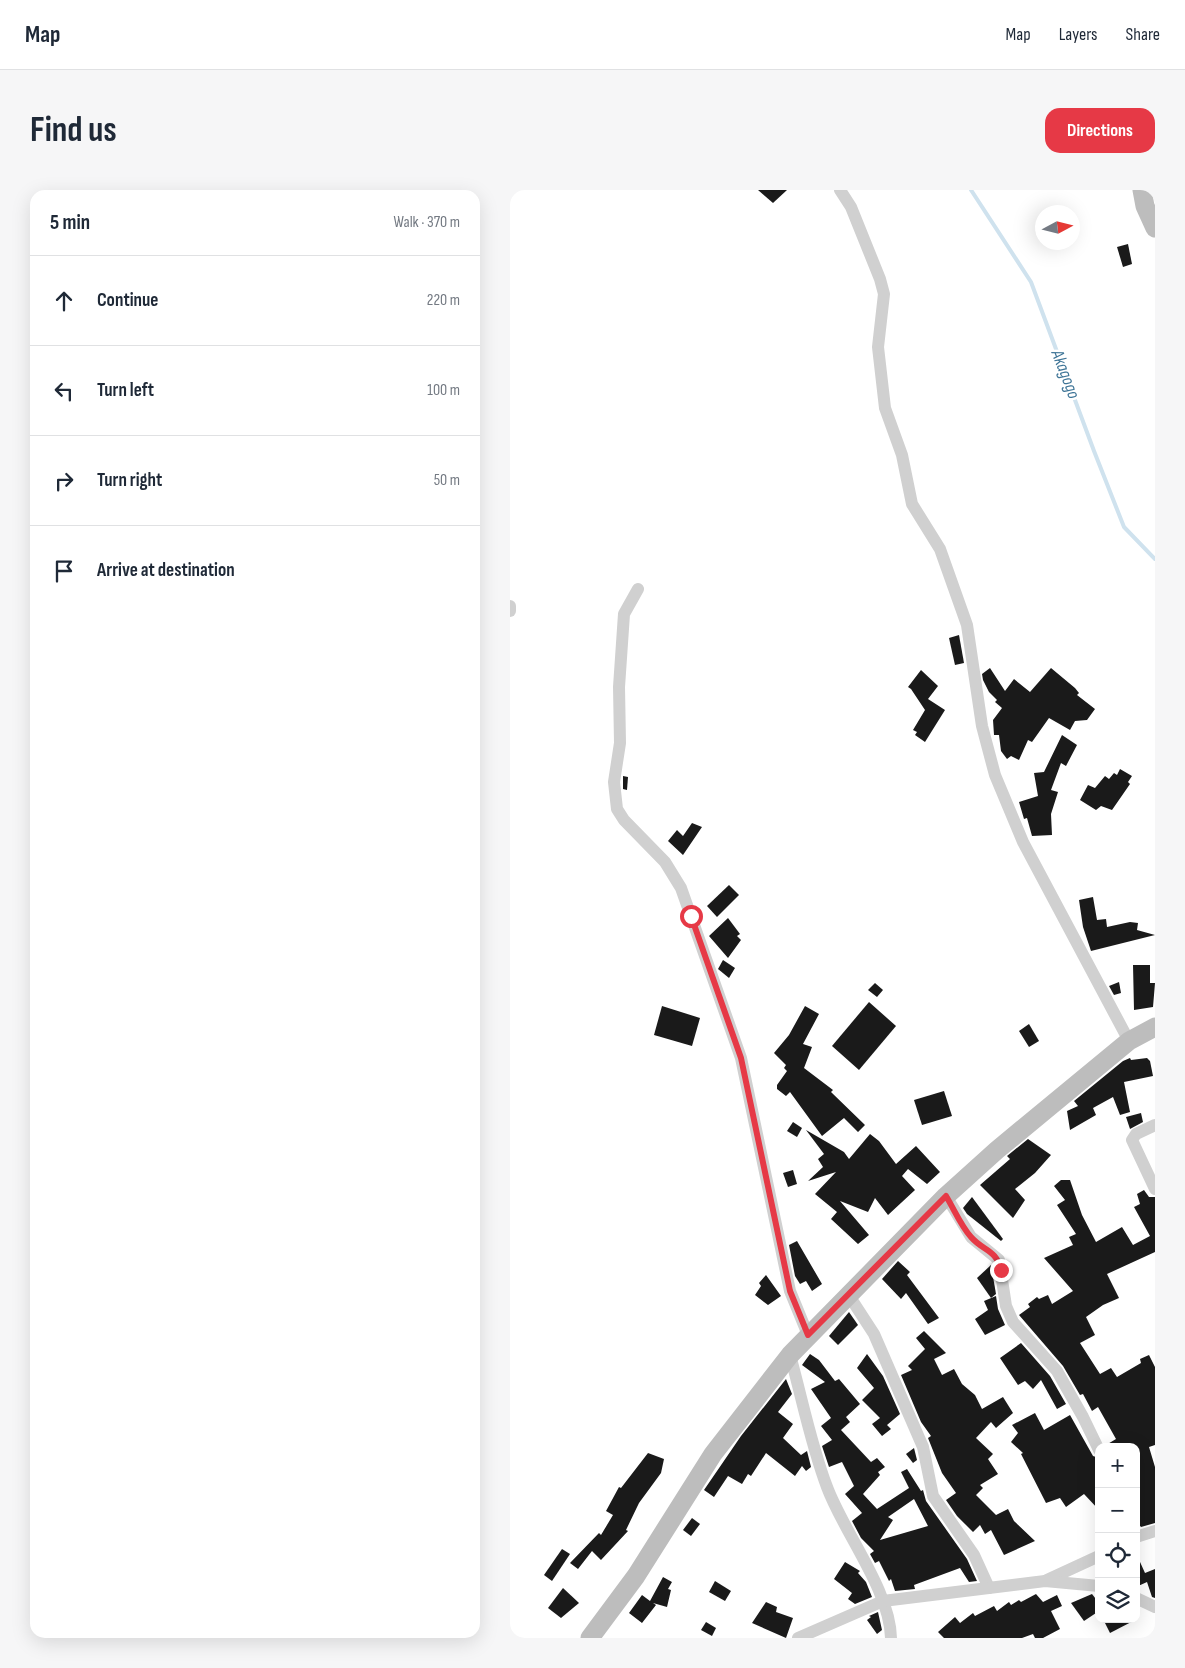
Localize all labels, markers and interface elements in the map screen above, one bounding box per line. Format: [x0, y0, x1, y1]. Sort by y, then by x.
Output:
text: Map [25, 20, 60, 49]
text: Map [1006, 24, 1031, 45]
text: Layers [1059, 24, 1098, 45]
text: Share [1126, 24, 1160, 45]
button: Directions [1045, 108, 1155, 153]
text: Find us [30, 109, 117, 152]
north arrow [1035, 205, 1080, 250]
text: 5 min [50, 210, 90, 235]
text: Walk · 370 m [393, 213, 460, 232]
icon: ahead [50, 287, 78, 315]
text: Continue [97, 289, 158, 312]
text: 220 m [427, 291, 460, 310]
water label: Akagogo [1046, 346, 1085, 402]
icon: left [50, 377, 78, 405]
text: Turn left [97, 379, 154, 402]
text: 100 m [427, 381, 460, 400]
icon: right [50, 467, 78, 495]
text: Turn right [97, 469, 162, 492]
text: 50 m [434, 471, 460, 490]
icon: arrive [50, 557, 78, 585]
text: Arrive at destination [97, 559, 235, 582]
route start [680, 905, 703, 928]
route end [990, 1259, 1013, 1282]
map controls [1095, 1443, 1140, 1623]
button: + [1095, 1443, 1140, 1488]
button: − [1095, 1488, 1140, 1533]
button: locate [1095, 1533, 1140, 1578]
button: layers [1095, 1578, 1140, 1623]

